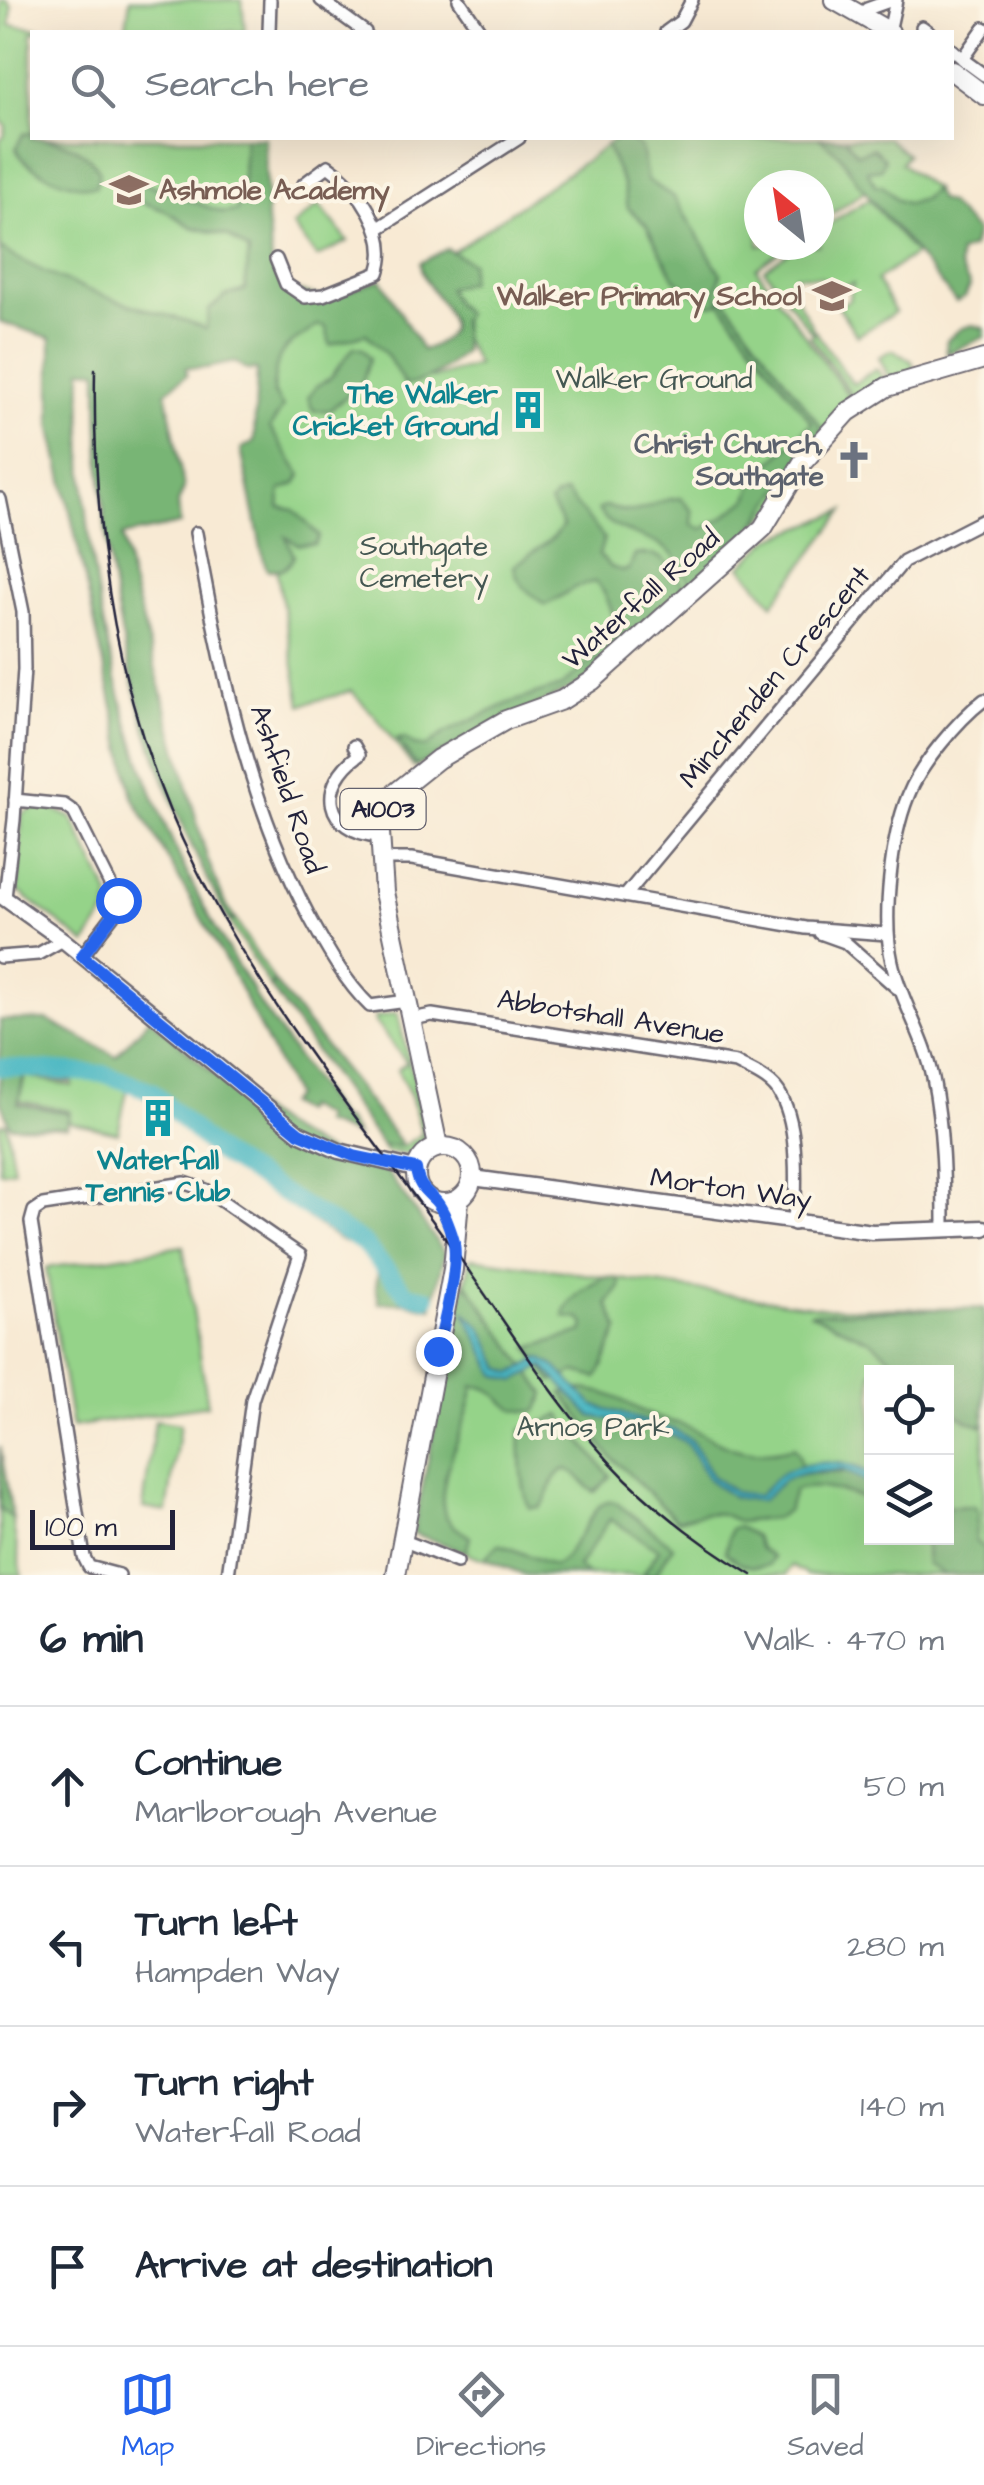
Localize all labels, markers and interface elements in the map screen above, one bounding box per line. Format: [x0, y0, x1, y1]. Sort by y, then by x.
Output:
search box [30, 30, 954, 140]
icon: search [65, 58, 120, 113]
text: Search here [145, 59, 369, 111]
school or university icon: Ashmole Academy [108, 169, 150, 211]
north arrow [744, 170, 834, 260]
place label: Ashmole Academy [159, 171, 390, 213]
school or university icon: Walker Primary School [811, 275, 853, 317]
place label: Walker Primary School [496, 277, 802, 319]
park label: Walker Ground [555, 360, 753, 399]
place label: The Walker Cricket Ground [293, 375, 499, 446]
building icon: The Walker Cricket Ground [507, 389, 549, 431]
place label: Christ Church, Southgate [634, 425, 824, 498]
church icon: Christ Church, Southgate [833, 439, 875, 481]
street label: Waterfall Road [554, 519, 728, 679]
park label: Southgate Cemetery [359, 527, 489, 600]
street label: Minchenden Crescent [670, 557, 880, 797]
street label: Ashfield Road [240, 699, 334, 879]
road number: A1003 [340, 789, 426, 829]
route start [96, 878, 142, 924]
street label: Abbotshall Avenue [495, 980, 727, 1054]
building icon: Waterfall Tennis Club [137, 1097, 179, 1139]
place label: Waterfall Tennis Club [85, 1141, 230, 1212]
street label: Morton Way [648, 1158, 814, 1222]
route end [416, 1329, 462, 1375]
map controls [864, 1365, 954, 1545]
button: locate [864, 1365, 954, 1455]
park label: Arnos Park [516, 1408, 670, 1447]
button: layers [864, 1455, 954, 1545]
scale bar [30, 1505, 175, 1550]
text: 100 m [45, 1508, 117, 1547]
text: 6 min [40, 1611, 143, 1669]
text: Walk · 470 m [743, 1618, 944, 1663]
text: Continue [135, 1738, 282, 1790]
icon: ahead [40, 1759, 95, 1814]
text: 50 m [863, 1764, 944, 1809]
text: Marlborough Avenue [135, 1790, 437, 1835]
text: Turn left [135, 1898, 298, 1950]
icon: left [40, 1919, 95, 1974]
text: 280 m [847, 1924, 944, 1969]
text: Hampden Way [135, 1950, 340, 1995]
text: Turn right [135, 2058, 314, 2110]
icon: right [40, 2079, 95, 2134]
text: 140 m [860, 2084, 944, 2129]
text: Waterfall Road [135, 2110, 361, 2155]
icon: arrive [40, 2239, 95, 2294]
text: Arrive at destination [135, 2240, 492, 2292]
tab: Map [120, 2367, 175, 2466]
tab: Directions [416, 2367, 546, 2466]
tab: Saved [787, 2367, 864, 2466]

